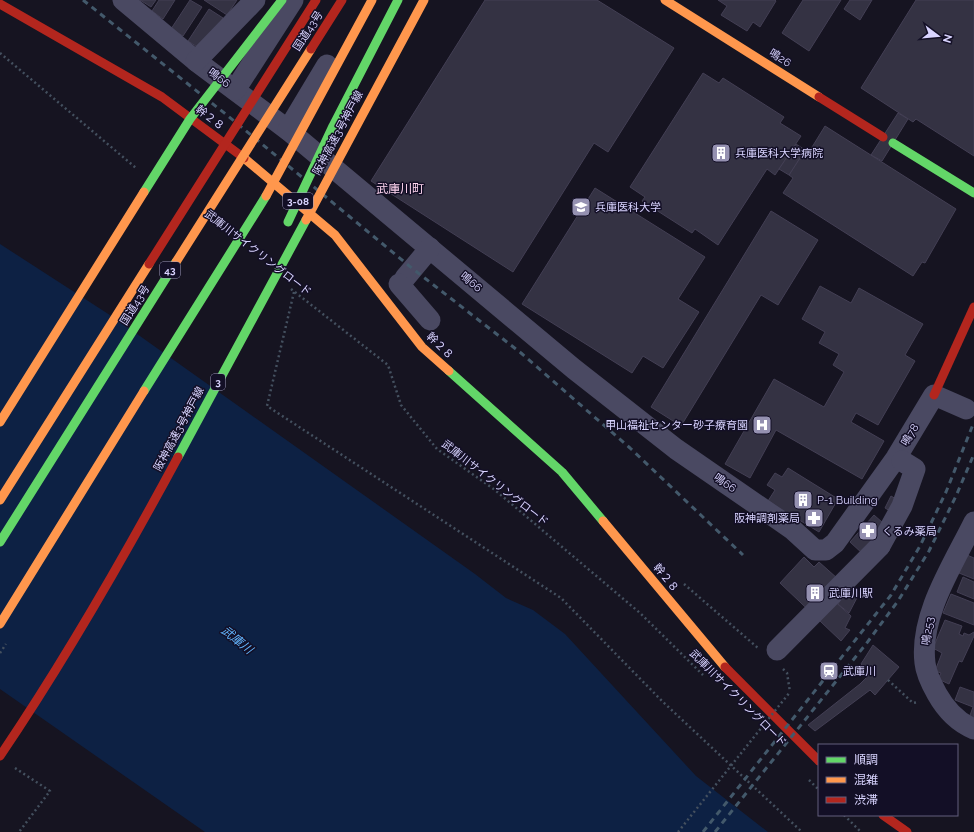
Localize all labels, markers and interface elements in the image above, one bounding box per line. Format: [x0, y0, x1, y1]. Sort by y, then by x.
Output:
street label: 国道43号 [290, 9, 326, 53]
north arrow [918, 16, 958, 56]
text: N [940, 33, 955, 44]
street label: 鳴26 [767, 46, 794, 70]
street label: 鳴66 [205, 66, 233, 91]
street label: 阪神高速3号神戸線 [310, 89, 366, 177]
street label: 幹２８ [193, 103, 227, 133]
building icon: 兵庫医科大学病院 [710, 142, 732, 164]
place label: 兵庫医科大学病院 [735, 147, 823, 160]
district label: 武庫川町 [376, 182, 424, 196]
road number: 3-08 [283, 193, 313, 209]
school or university icon: 兵庫医科大学 [570, 196, 592, 218]
place label: 兵庫医科大学 [595, 201, 661, 214]
street label: 武庫川サイクリングロード [202, 207, 314, 299]
road number: 43 [160, 262, 180, 278]
street label: 鳴66 [458, 269, 485, 295]
street label: 国道43号 [118, 283, 152, 327]
street label: 幹２８ [424, 330, 456, 362]
road number: 3 [211, 374, 225, 390]
street label: 阪神高速3号神戸線 [151, 385, 207, 473]
hospital icon: 甲山福祉センター砂子療育園 [751, 414, 773, 436]
place label: 甲山福祉センター砂子療育園 [605, 419, 748, 432]
street label: 鳴78 [898, 422, 922, 448]
street label: 武庫川サイクリングロード [439, 437, 551, 529]
street label: 鳴66 [711, 471, 739, 495]
building icon: P-1 Building [792, 489, 814, 511]
place label: P-1 Building [817, 494, 878, 507]
pharmacy icon: 阪神調剤薬局 [803, 507, 825, 529]
place label: 阪神調剤薬局 [734, 512, 800, 525]
pharmacy icon: くるみ薬局 [857, 520, 879, 542]
place label: くるみ薬局 [882, 525, 937, 538]
street label: 幹２８ [650, 561, 682, 595]
building icon: 武庫川駅 [804, 582, 826, 604]
place label: 武庫川駅 [829, 587, 873, 600]
street label: 鳴253 [919, 616, 937, 646]
water label: 武庫川 [219, 623, 257, 658]
street label: 武庫川サイクリングロード [687, 647, 789, 749]
station icon: 武庫川 [818, 660, 840, 682]
place label: 武庫川 [843, 665, 876, 678]
legend [818, 744, 958, 816]
text: 順調 [854, 753, 878, 767]
text: 混雑 [854, 773, 878, 787]
text: 渋滞 [854, 793, 878, 807]

